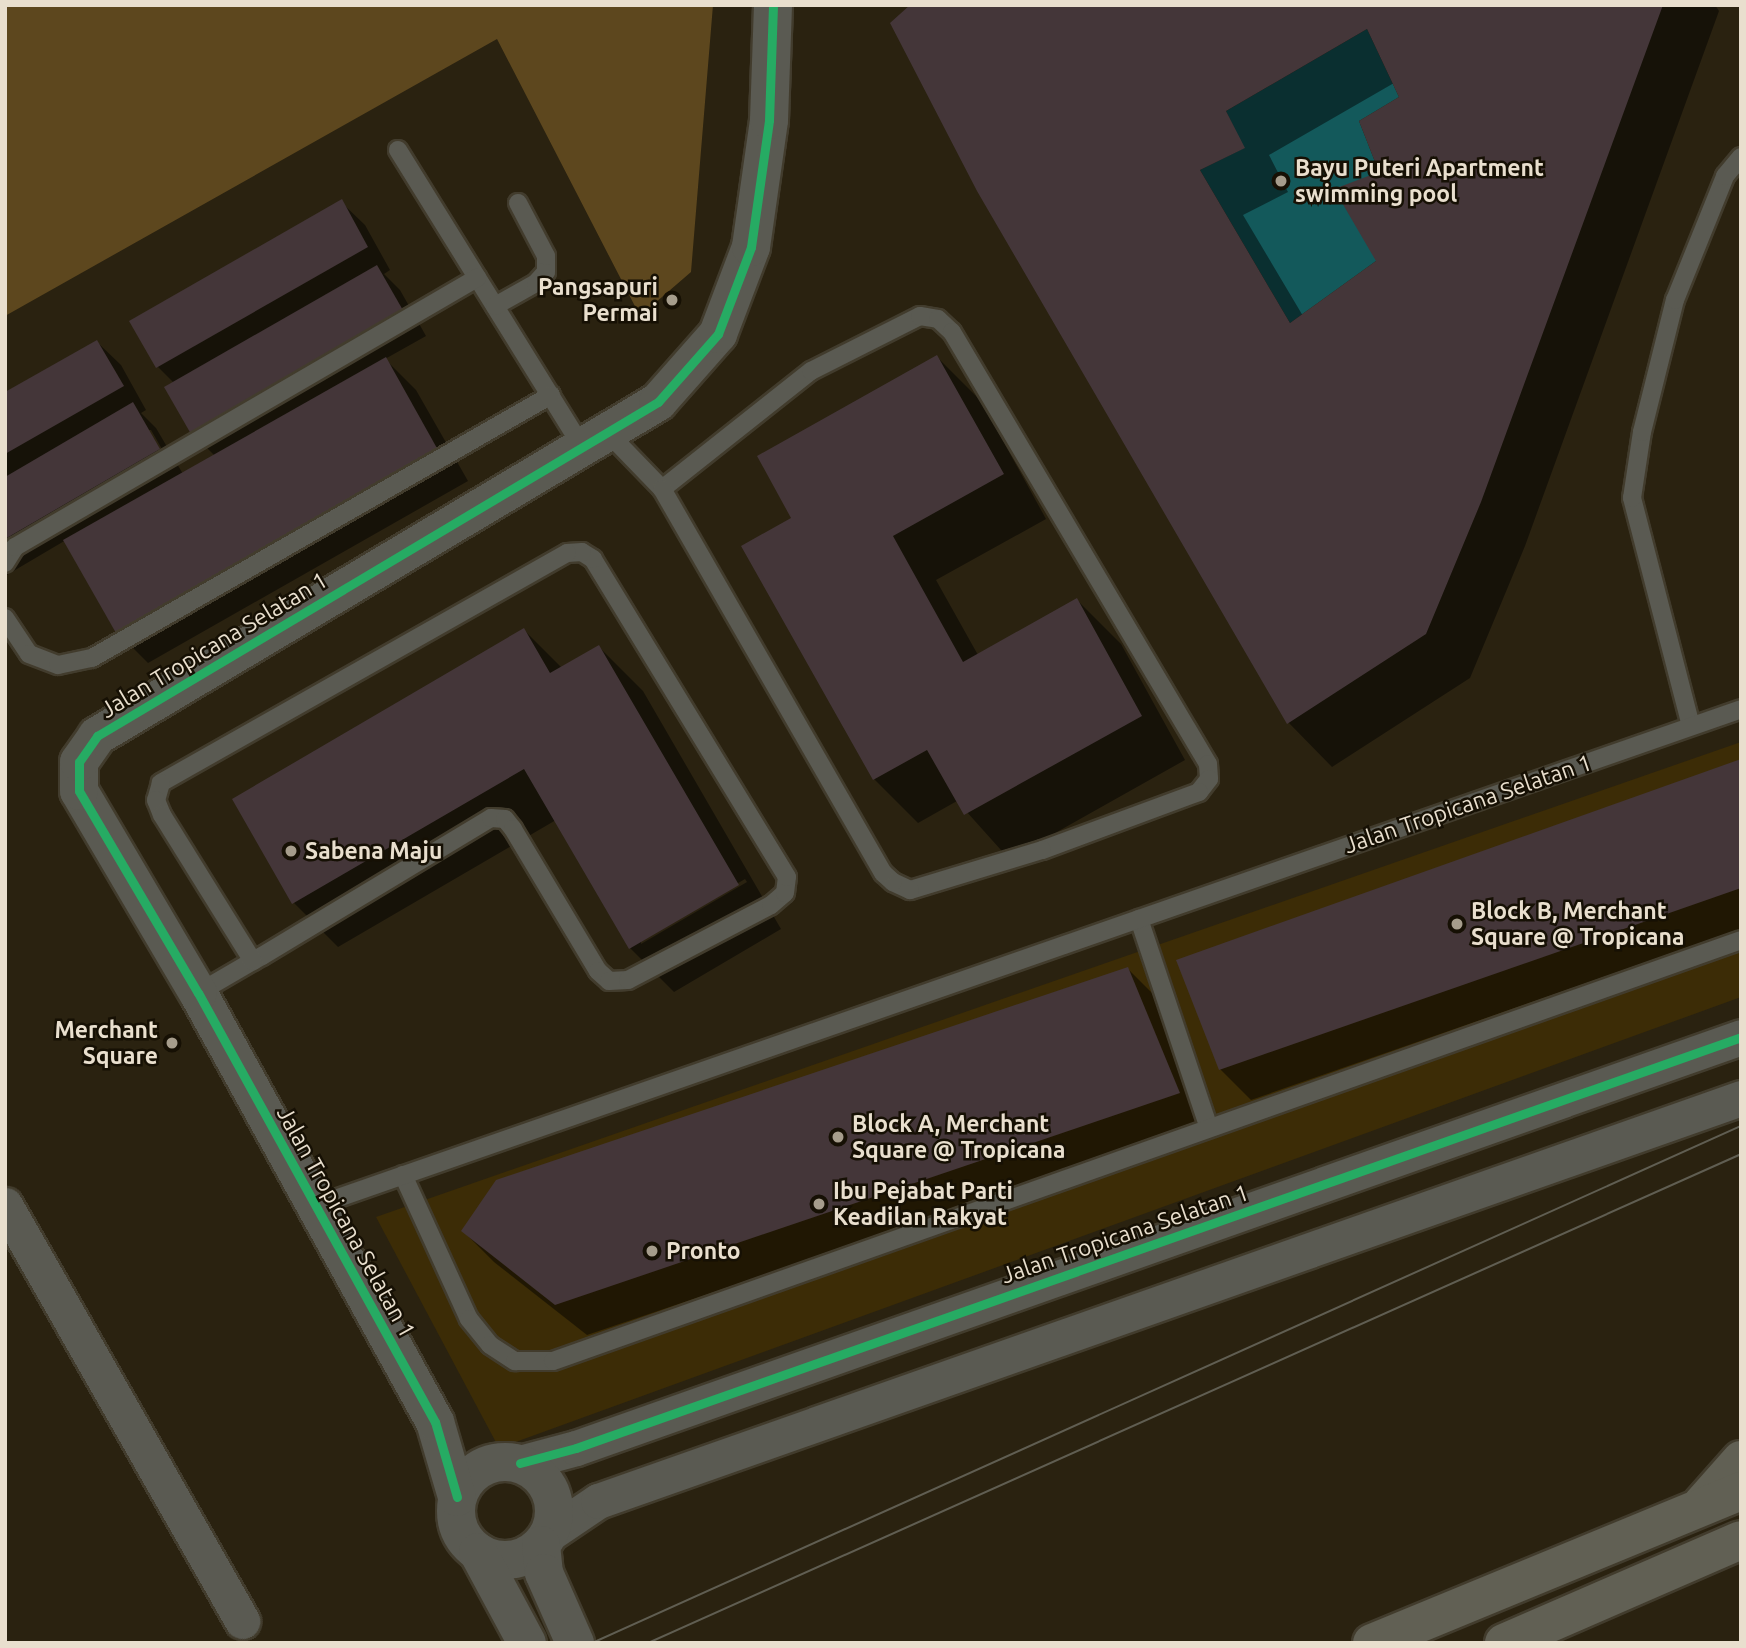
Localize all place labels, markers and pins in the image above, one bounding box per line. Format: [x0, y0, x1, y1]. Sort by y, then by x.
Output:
place label: Bayu Puteri Apartment swimming pool [1295, 154, 1544, 208]
marker: Bayu Puteri Apartment swimming pool [1273, 173, 1289, 189]
place label: Pangsapuri Permai [538, 273, 658, 327]
marker: Pangsapuri Permai [664, 292, 680, 308]
place label: Sabena Maju [305, 837, 442, 865]
marker: Sabena Maju [283, 843, 299, 859]
place label: Block B, Merchant Square @ Tropicana [1471, 897, 1684, 951]
marker: Block B, Merchant Square @ Tropicana [1449, 916, 1465, 932]
place label: Merchant Square [54, 1016, 158, 1070]
marker: Merchant Square [164, 1035, 180, 1051]
place label: Block A, Merchant Square @ Tropicana [852, 1110, 1065, 1164]
marker: Block A, Merchant Square @ Tropicana [830, 1129, 846, 1145]
place label: Ibu Pejabat Parti Keadilan Rakyat [833, 1177, 1013, 1231]
marker: Ibu Pejabat Parti Keadilan Rakyat [811, 1196, 827, 1212]
place label: Pronto [666, 1237, 741, 1265]
marker: Pronto [644, 1243, 660, 1259]

